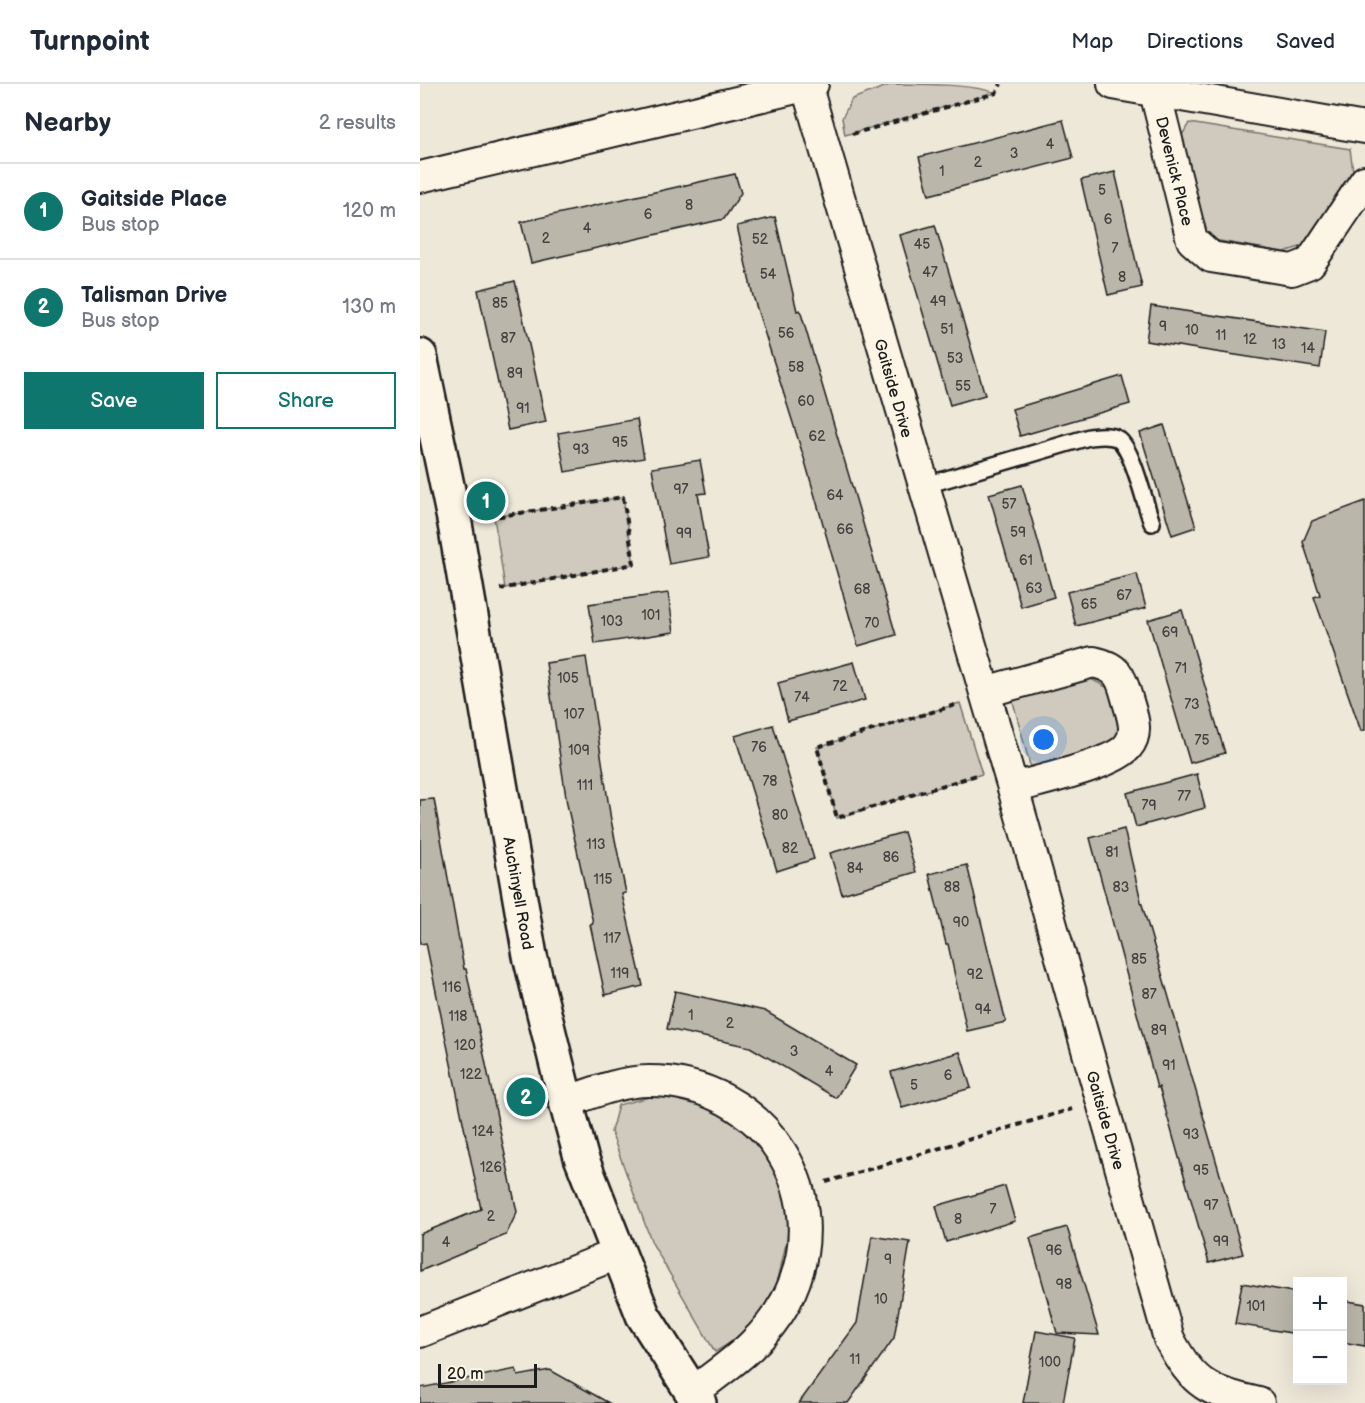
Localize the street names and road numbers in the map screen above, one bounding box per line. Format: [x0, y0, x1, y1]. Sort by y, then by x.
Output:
street label: Devenick Place [1151, 115, 1196, 228]
street label: Gaitside Drive [869, 337, 916, 440]
street label: Auchinyell Road [498, 835, 537, 951]
street label: Gaitside Drive [1081, 1069, 1128, 1172]

